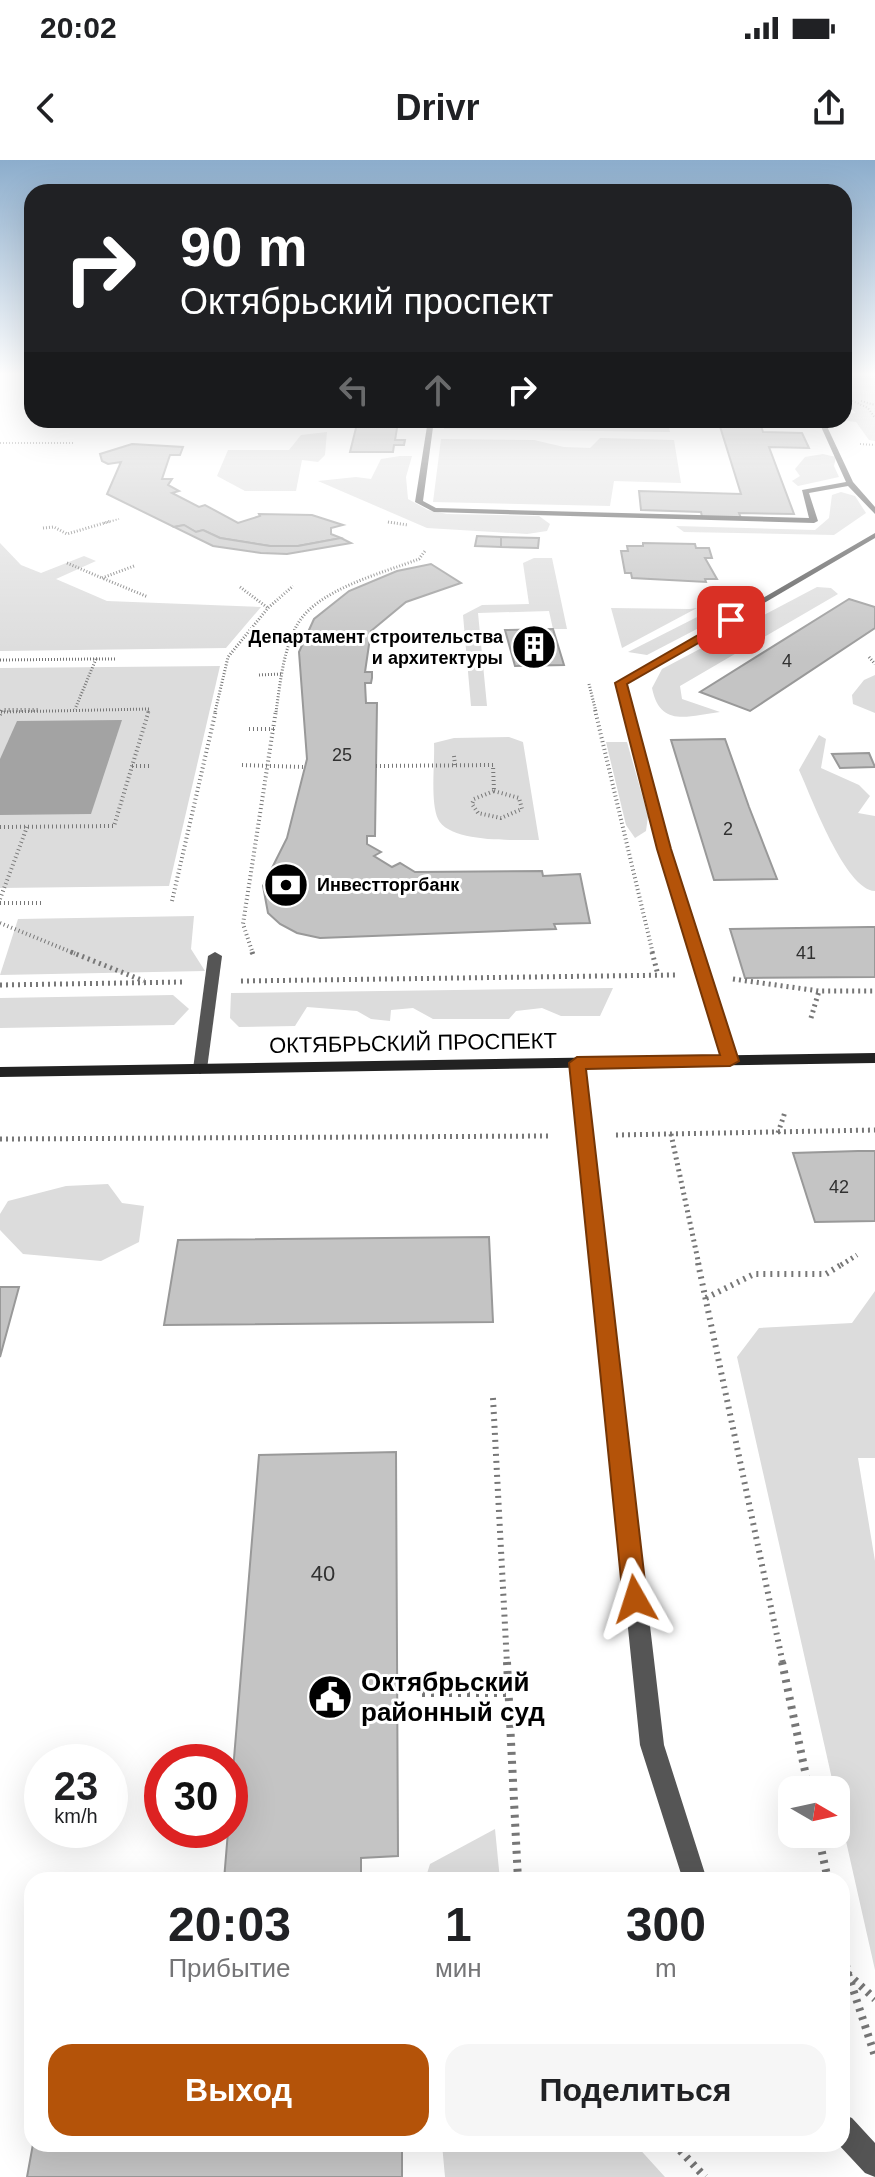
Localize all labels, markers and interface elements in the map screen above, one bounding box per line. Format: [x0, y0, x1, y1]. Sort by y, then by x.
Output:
text: 20:02 [40, 11, 117, 44]
icon: back [24, 86, 68, 130]
icon: share [807, 86, 851, 130]
text: Drivr [395, 87, 480, 128]
text: 90 m [180, 215, 308, 278]
icon: right [48, 216, 152, 320]
text: Октябрьский проспект [180, 281, 553, 322]
icon: left [332, 368, 376, 412]
icon: ahead [416, 368, 460, 412]
icon: right [500, 368, 544, 412]
pin [697, 586, 765, 654]
icon: arrive [709, 598, 753, 642]
building icon: Департамент строительства и архитектуры [510, 623, 558, 671]
place label: Департамент строительства и архитектуры [249, 627, 504, 668]
house number: 4 [782, 651, 792, 671]
house number: 25 [332, 745, 352, 765]
house number: 2 [723, 819, 733, 839]
bank icon: Инвестторгбанк [262, 861, 310, 909]
place label: Инвестторгбанк [317, 875, 460, 895]
house number: 41 [796, 943, 816, 963]
street label: ОКТЯБРЬСКИЙ ПРОСПЕКТ [269, 1028, 557, 1058]
house number: 42 [829, 1177, 849, 1197]
position arrow [593, 1557, 677, 1641]
house number: 40 [311, 1561, 335, 1586]
place label: Октябрьский районный суд [361, 1667, 545, 1727]
public building icon: Октябрьский районный суд [306, 1673, 354, 1721]
speed limit sign: 30 [144, 1744, 248, 1848]
text: 23 [54, 1764, 98, 1808]
north arrow [778, 1776, 850, 1848]
map controls [778, 1776, 850, 1848]
text: km/h [54, 1805, 98, 1827]
text: 20:03 [168, 1898, 291, 1951]
text: 1 [445, 1898, 472, 1951]
text: 300 [626, 1898, 706, 1951]
text: Прибытие [168, 1953, 291, 1983]
text: мин [435, 1953, 482, 1983]
text: m [655, 1953, 677, 1983]
button: Выход [48, 2044, 429, 2136]
button: Поделиться [445, 2044, 826, 2136]

